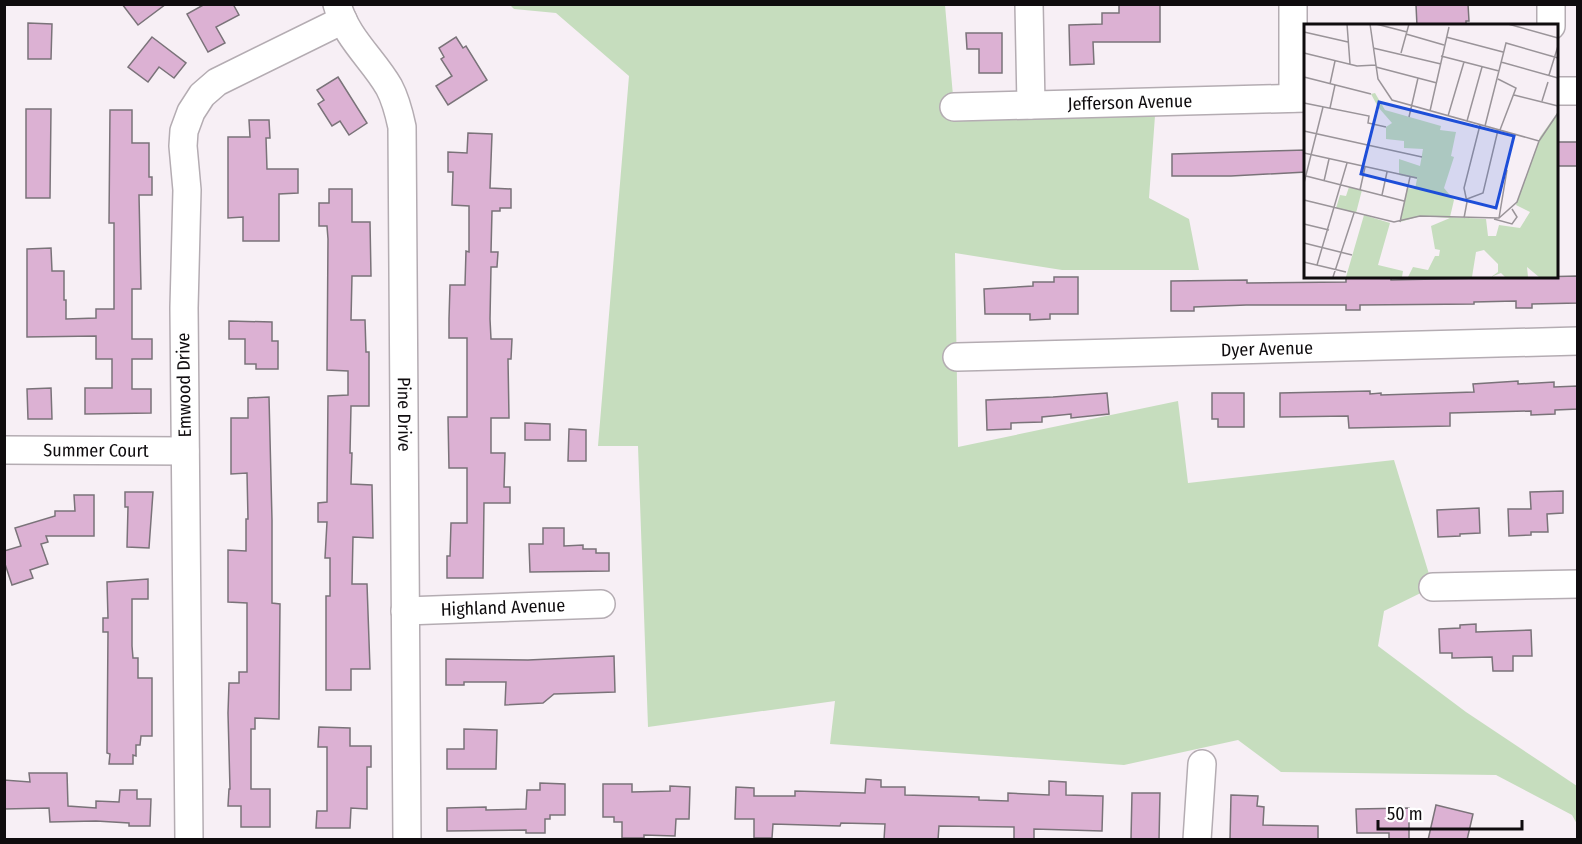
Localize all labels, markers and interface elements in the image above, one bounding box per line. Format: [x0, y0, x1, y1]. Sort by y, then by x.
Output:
inset map [1304, 24, 1558, 278]
street label: Jefferson Avenue [1067, 90, 1193, 115]
street label: Emwood Drive [172, 332, 196, 438]
street label: Dyer Avenue [1221, 337, 1313, 361]
street label: Pine Drive [393, 377, 415, 452]
street label: Summer Court [43, 439, 149, 462]
street label: Highland Avenue [440, 594, 566, 621]
scale bar [1378, 793, 1522, 831]
text: 50 m [1387, 803, 1423, 825]

